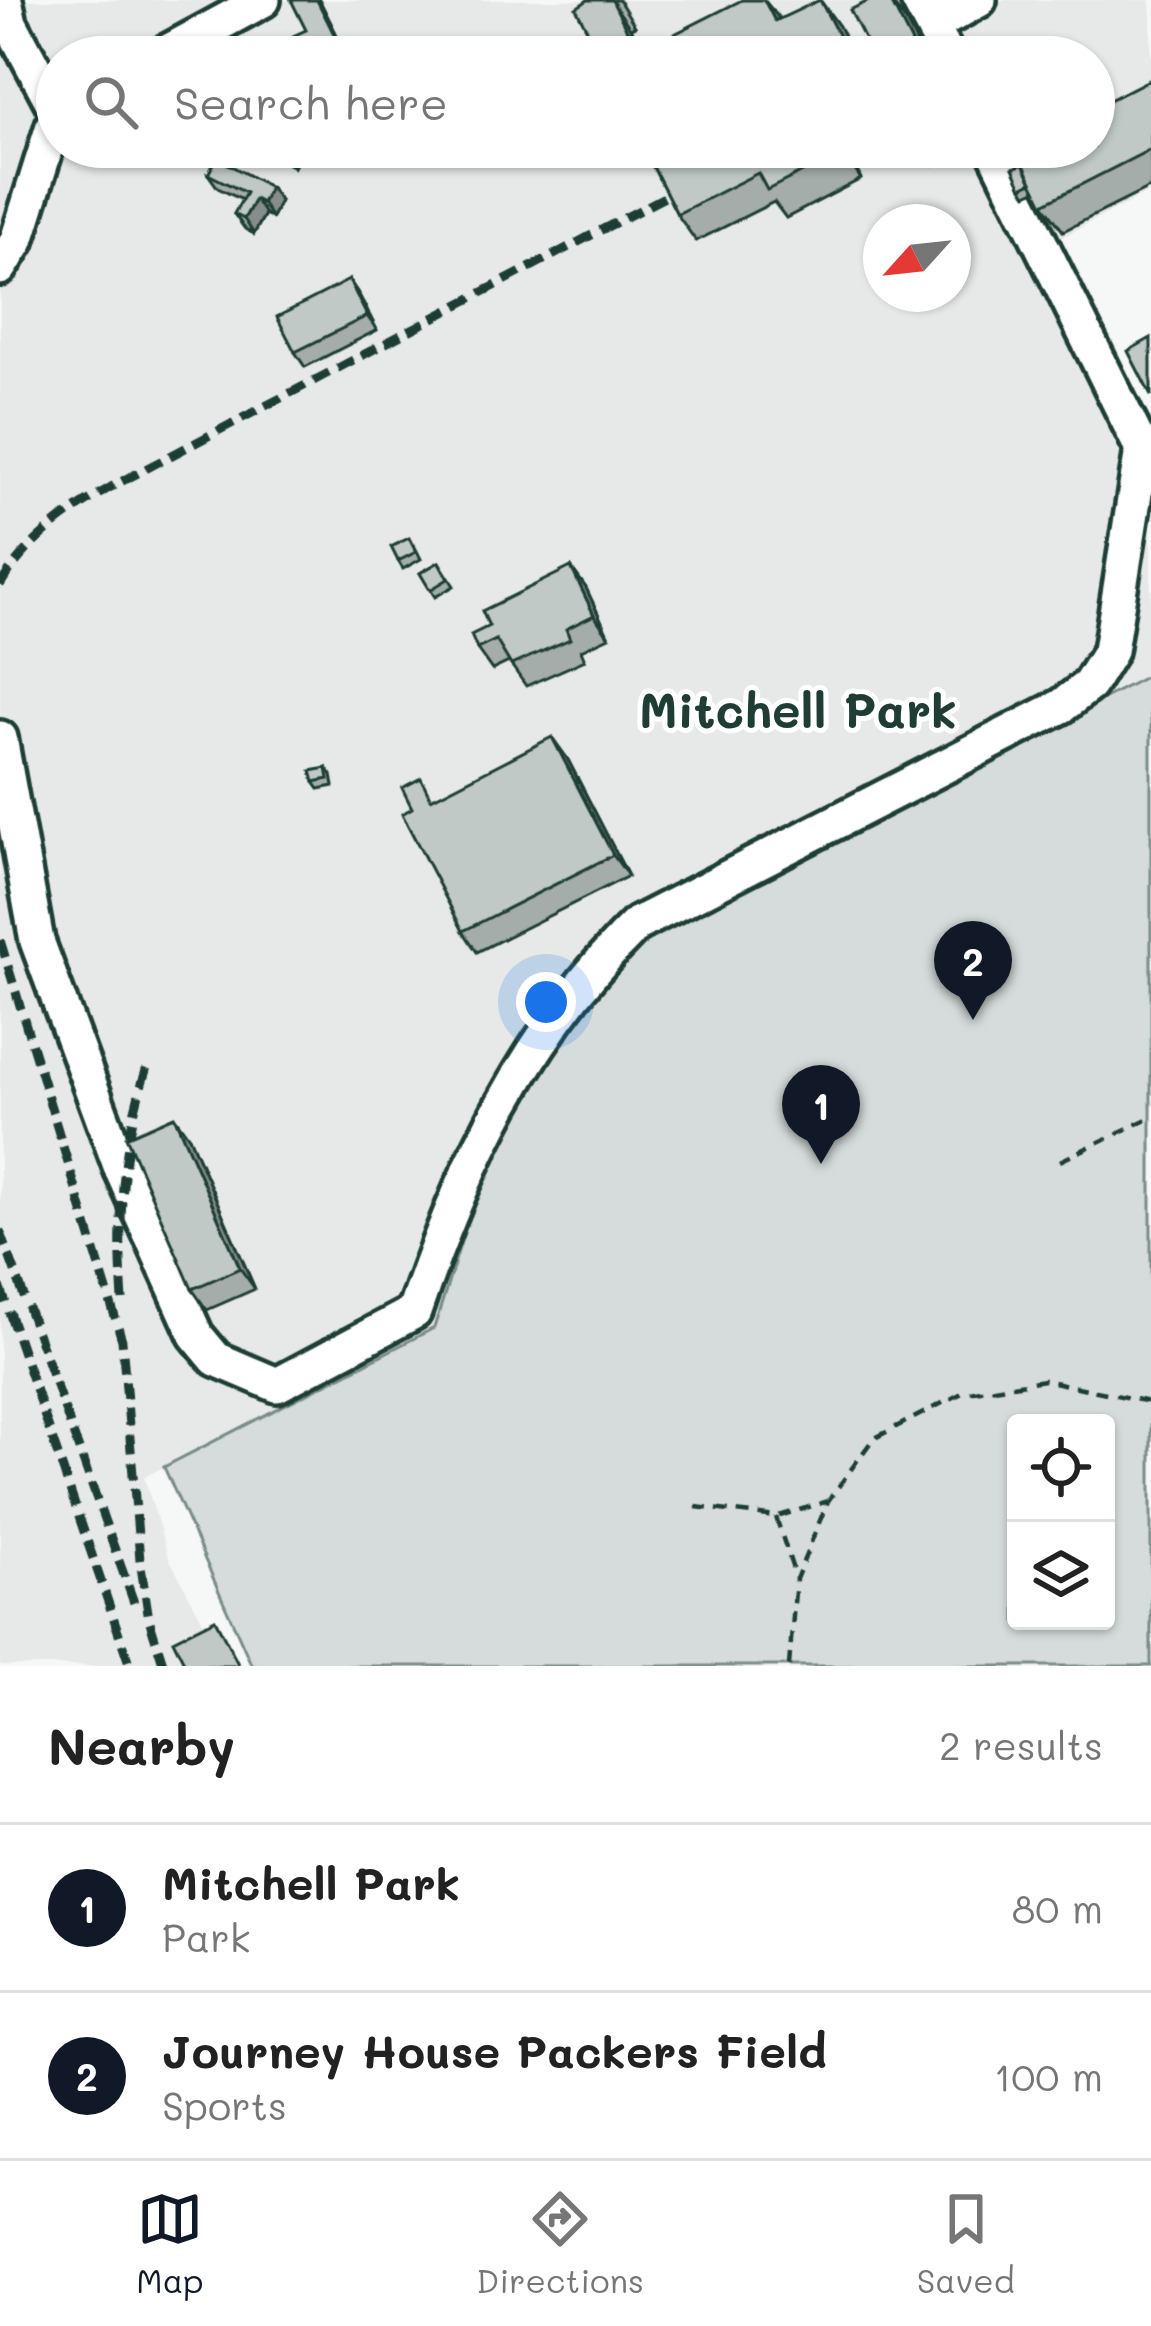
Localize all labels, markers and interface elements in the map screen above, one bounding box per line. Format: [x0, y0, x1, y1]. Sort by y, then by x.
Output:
search box [36, 36, 1115, 168]
icon: search [78, 69, 144, 135]
text: Search here [174, 73, 448, 131]
north arrow [863, 204, 971, 312]
district label: Mitchell Park [639, 678, 957, 740]
pin: 2 [934, 921, 1012, 1020]
your location [516, 972, 576, 1032]
pin: 1 [782, 1065, 860, 1164]
map controls [1007, 1414, 1115, 1630]
button: locate [1007, 1414, 1115, 1522]
button: layers [1007, 1522, 1115, 1630]
text: Nearby [48, 1711, 235, 1778]
text: 2 results [939, 1719, 1103, 1770]
text: Mitchell Park [162, 1853, 460, 1911]
text: 1 [78, 1882, 96, 1933]
text: 80 m [1012, 1882, 1103, 1933]
text: Park [162, 1911, 250, 1962]
text: Journey House Packers Field [162, 2021, 827, 2079]
text: 2 [76, 2050, 98, 2101]
text: 100 m [994, 2050, 1103, 2101]
text: Sports [162, 2079, 287, 2130]
tab: Map [136, 2186, 204, 2301]
tab: Directions [476, 2186, 644, 2301]
tab: Saved [917, 2186, 1015, 2301]

